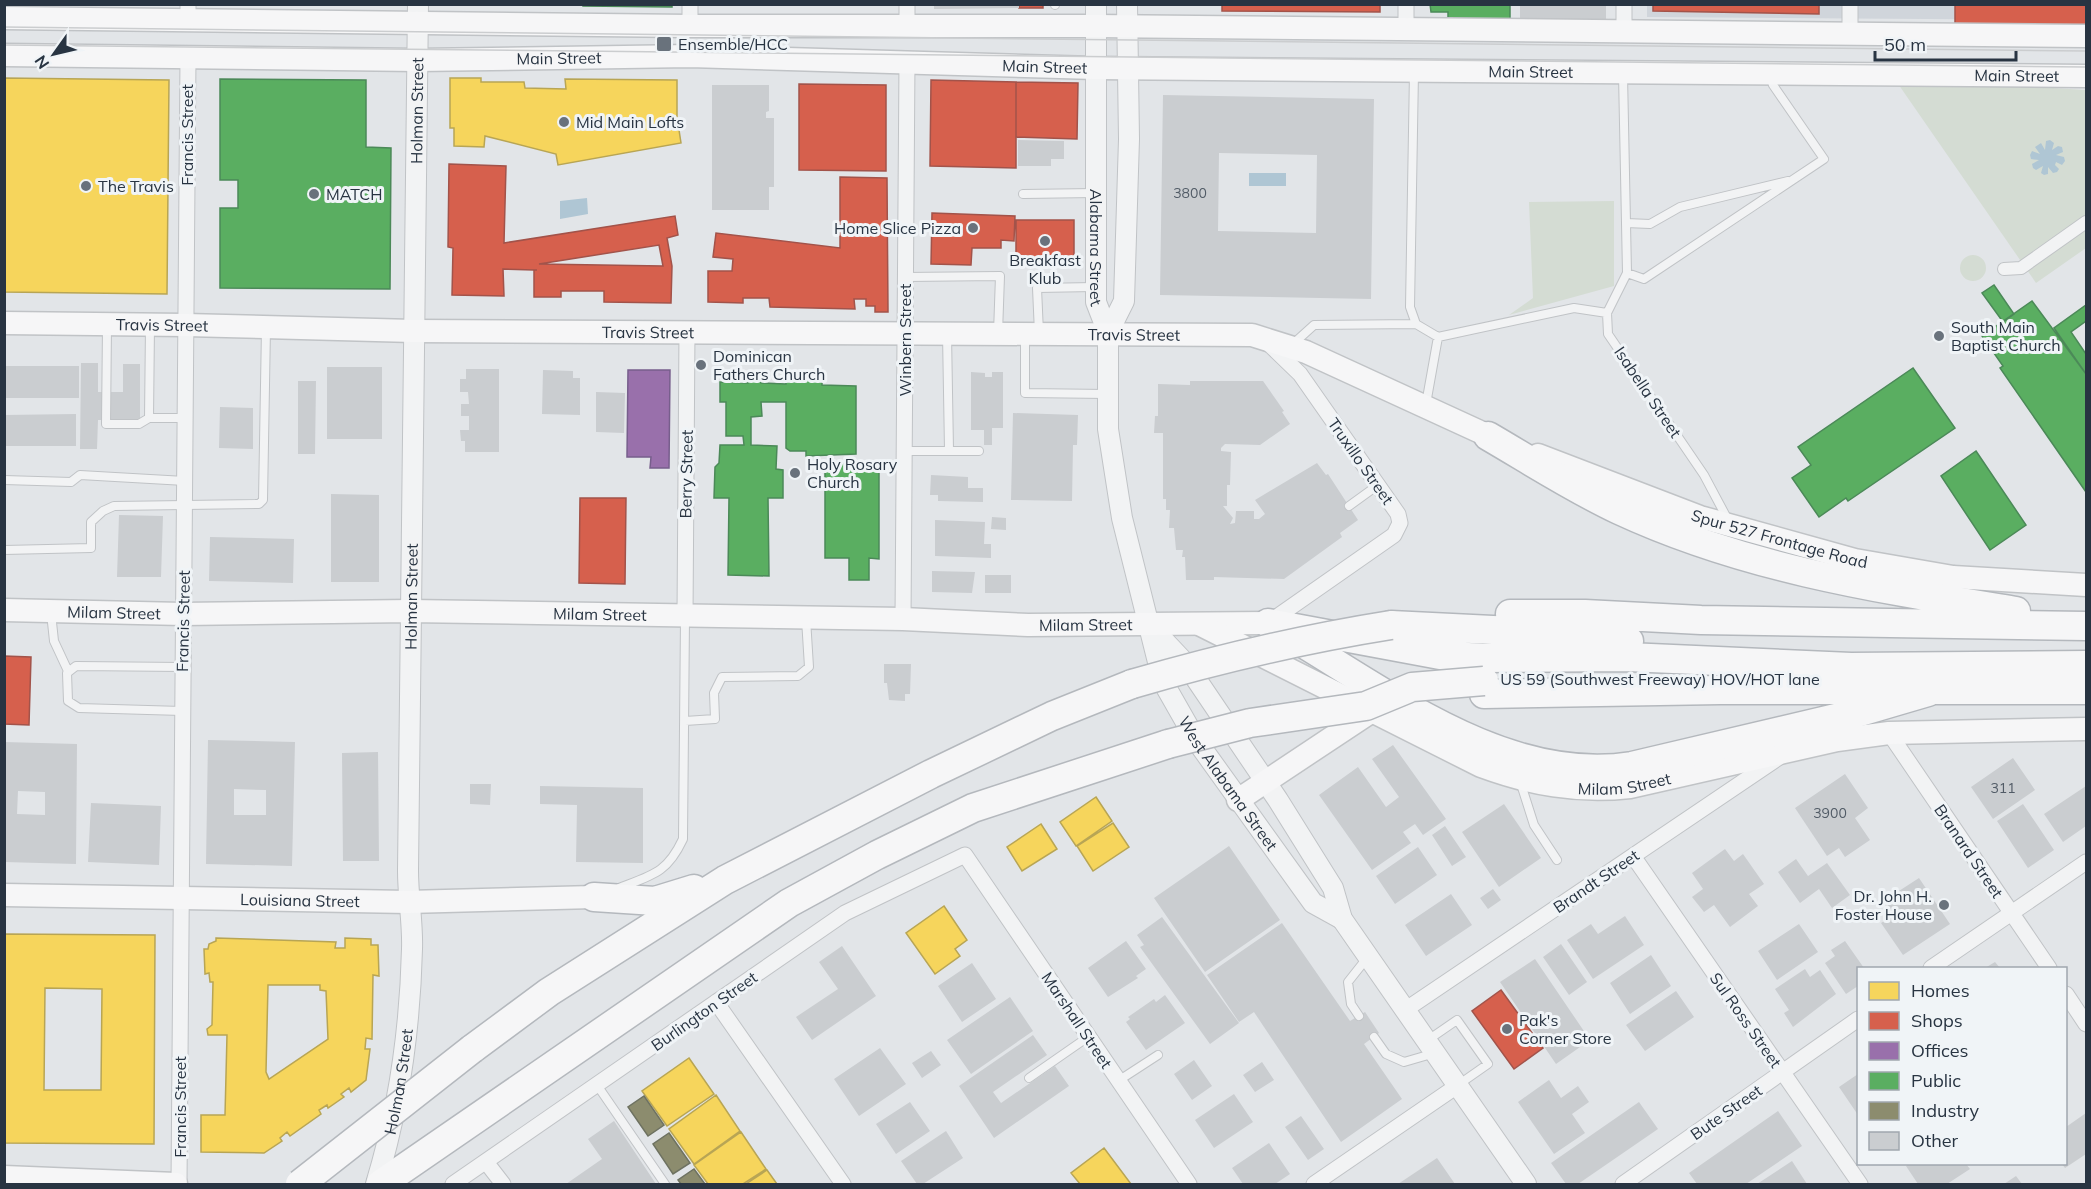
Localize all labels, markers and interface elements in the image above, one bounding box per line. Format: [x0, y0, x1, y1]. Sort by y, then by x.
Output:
north arrow [24, 24, 84, 84]
scale bar [1875, 24, 2016, 62]
text: 50 m [1884, 33, 1926, 56]
place label: Ensemble/HCC [678, 34, 788, 54]
marker: Ensemble/HCC [655, 35, 673, 53]
street label: Main Street [516, 47, 602, 69]
text: N [30, 52, 53, 73]
street label: Main Street [1002, 55, 1088, 78]
street label: Holman Street [406, 57, 427, 164]
street label: Main Street [1488, 61, 1574, 82]
street label: Main Street [1974, 65, 2060, 86]
street label: Francis Street [177, 84, 197, 186]
place label: Mid Main Lofts [576, 112, 684, 132]
marker: Mid Main Lofts [557, 115, 571, 129]
place label: The Travis [98, 176, 174, 196]
marker: The Travis [79, 179, 93, 193]
place label: MATCH [326, 184, 382, 204]
house number: 3800 [1173, 184, 1207, 202]
marker: MATCH [307, 187, 321, 201]
street label: Alabama Street [1086, 189, 1107, 309]
place label: Home Slice Pizza [834, 218, 961, 238]
marker: Home Slice Pizza [966, 221, 980, 235]
marker: Breakfast Klub [1038, 234, 1052, 248]
place label: Breakfast Klub [1009, 250, 1081, 288]
street label: Winbern Street [895, 283, 915, 396]
street label: Travis Street [116, 314, 209, 336]
place label: South Main Baptist Church [1951, 317, 2061, 355]
street label: Travis Street [602, 322, 695, 342]
street label: Travis Street [1088, 324, 1181, 345]
marker: South Main Baptist Church [1932, 329, 1946, 343]
street label: Isabella Street [1610, 343, 1686, 442]
place label: Dominican Fathers Church [713, 346, 825, 384]
marker: Dominican Fathers Church [694, 358, 708, 372]
street label: Truxillo Street [1324, 414, 1398, 508]
street label: Berry Street [675, 429, 697, 518]
place label: Holy Rosary Church [807, 454, 898, 492]
marker: Holy Rosary Church [788, 466, 802, 480]
street label: Spur 527 Frontage Road [1689, 505, 1869, 572]
street label: Holman Street [401, 543, 422, 650]
street label: Francis Street [172, 570, 194, 672]
street label: Milam Street [67, 601, 161, 624]
street label: Milam Street [553, 603, 647, 625]
street label: Milam Street [1039, 614, 1133, 635]
street label: US 59 (Southwest Freeway) HOV/HOT lane [1500, 669, 1820, 689]
street label: West Alabama Street [1174, 712, 1282, 855]
street label: Milam Street [1577, 768, 1673, 799]
house number: 311 [1990, 779, 2016, 797]
street label: Branard Street [1930, 800, 2008, 902]
house number: 3900 [1813, 804, 1847, 822]
street label: Brandt Street [1549, 845, 1643, 917]
place label: Dr. John H. Foster House [1835, 886, 1932, 924]
street label: Louisiana Street [240, 889, 360, 911]
marker: Dr. John H. Foster House [1937, 898, 1951, 912]
street label: Burlington Street [647, 967, 761, 1055]
legend [1857, 967, 2067, 1165]
street label: Marshall Street [1037, 968, 1117, 1072]
street label: Sul Ross Street [1706, 969, 1786, 1072]
text: Homes [1911, 979, 1970, 1002]
text: Shops [1911, 1009, 1963, 1032]
place label: Pak's Corner Store [1519, 1010, 1611, 1048]
marker: Pak's Corner Store [1500, 1022, 1514, 1036]
street label: Holman Street [380, 1027, 417, 1136]
text: Offices [1911, 1039, 1969, 1062]
street label: Francis Street [170, 1056, 190, 1158]
text: Public [1911, 1069, 1961, 1092]
street label: Bute Street [1686, 1080, 1766, 1144]
text: Industry [1911, 1099, 1980, 1122]
text: Other [1911, 1129, 1959, 1152]

